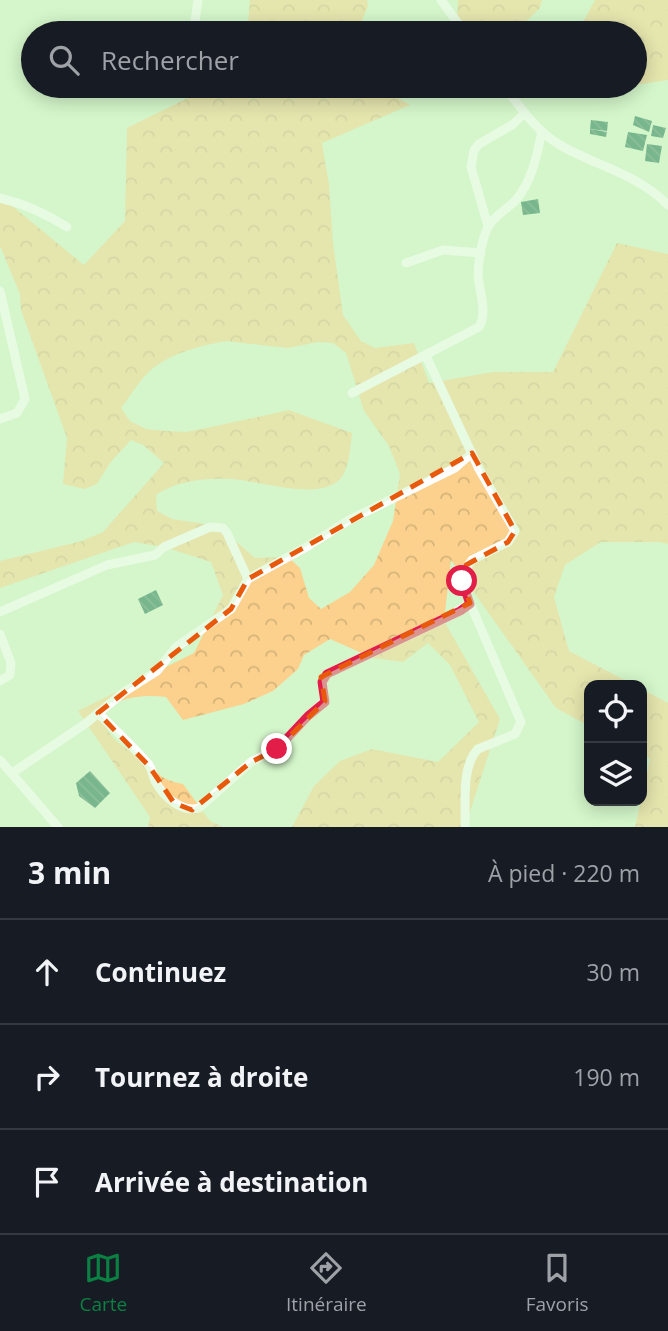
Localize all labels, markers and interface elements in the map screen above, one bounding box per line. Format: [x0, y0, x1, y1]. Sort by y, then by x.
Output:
search box [21, 21, 647, 98]
icon: search [45, 41, 83, 79]
text: Rechercher [101, 42, 239, 78]
route start [446, 565, 477, 596]
map controls [584, 680, 647, 806]
button: locate [584, 680, 647, 743]
route end [261, 733, 292, 764]
button: layers [584, 743, 647, 806]
text: 3 min [28, 852, 111, 893]
text: À pied · 220 m [488, 857, 640, 889]
icon: ahead [28, 953, 66, 991]
text: Continuez [95, 954, 226, 990]
text: 30 m [586, 956, 640, 988]
icon: right [28, 1058, 66, 1096]
text: Tournez à droite [95, 1059, 308, 1095]
text: 190 m [573, 1061, 640, 1093]
icon: arrive [28, 1163, 66, 1201]
text: Arrivée à destination [95, 1164, 368, 1200]
tab: Carte [79, 1249, 127, 1317]
tab: Itinéraire [286, 1249, 367, 1317]
tab: Favoris [526, 1249, 589, 1317]

